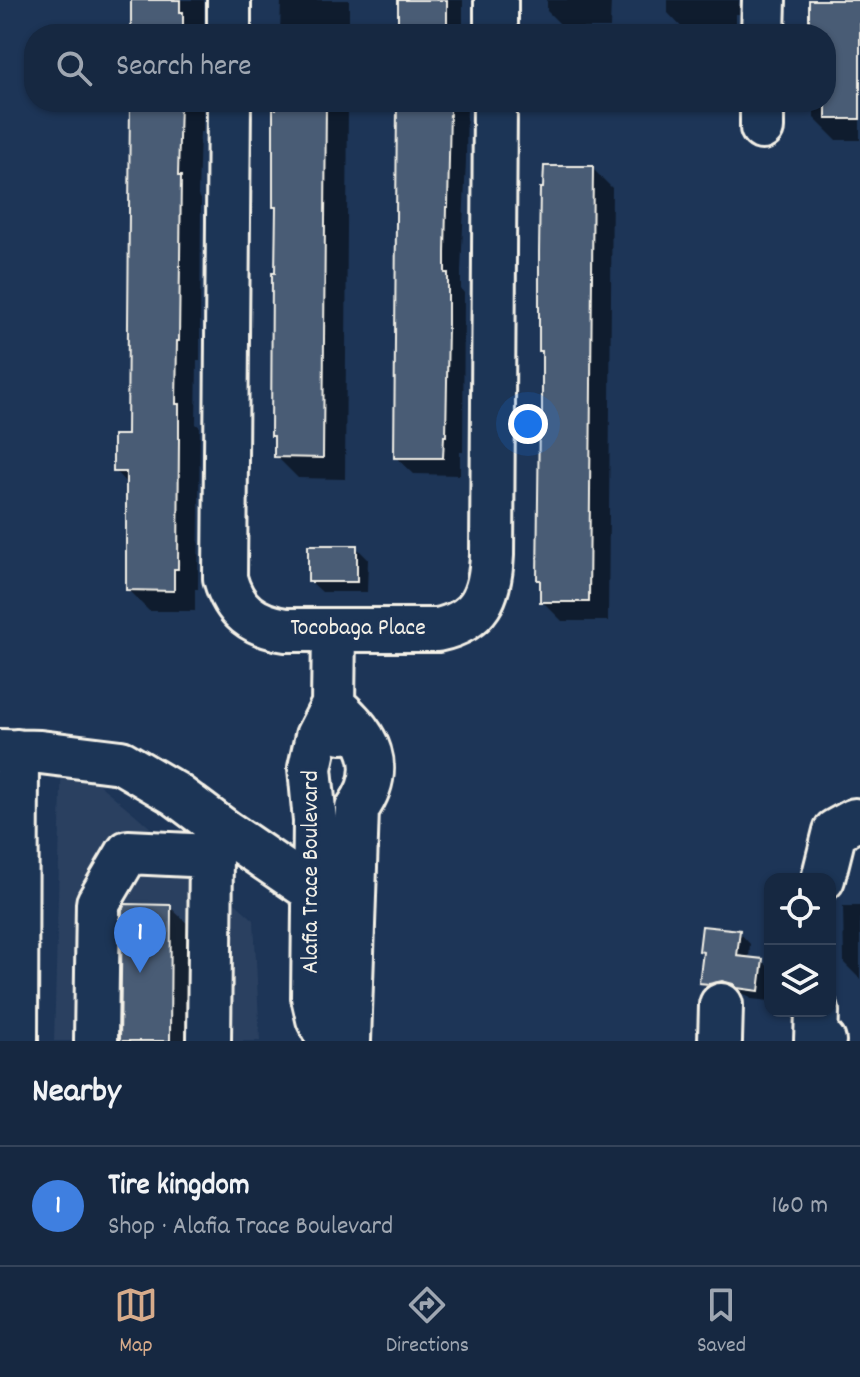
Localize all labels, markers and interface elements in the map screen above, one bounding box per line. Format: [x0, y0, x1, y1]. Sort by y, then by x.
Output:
search box [24, 24, 836, 112]
icon: search [52, 46, 96, 90]
text: Search here [116, 47, 252, 90]
your location [508, 404, 548, 444]
street label: Tocobaga Place [290, 612, 426, 646]
street label: Alafia Trace Boulevard [295, 770, 329, 974]
map controls [764, 873, 836, 1017]
button: locate [764, 873, 836, 945]
pin: 1 [114, 907, 166, 973]
button: layers [764, 945, 836, 1017]
text: Nearby [32, 1069, 121, 1118]
text: Tire kingdom [108, 1166, 250, 1209]
text: 1 [55, 1188, 61, 1225]
text: 160 m [772, 1188, 828, 1225]
text: Shop · Alafia Trace Boulevard [108, 1209, 393, 1246]
tab: Map [114, 1283, 158, 1362]
tab: Directions [386, 1283, 469, 1362]
tab: Saved [697, 1283, 746, 1362]

